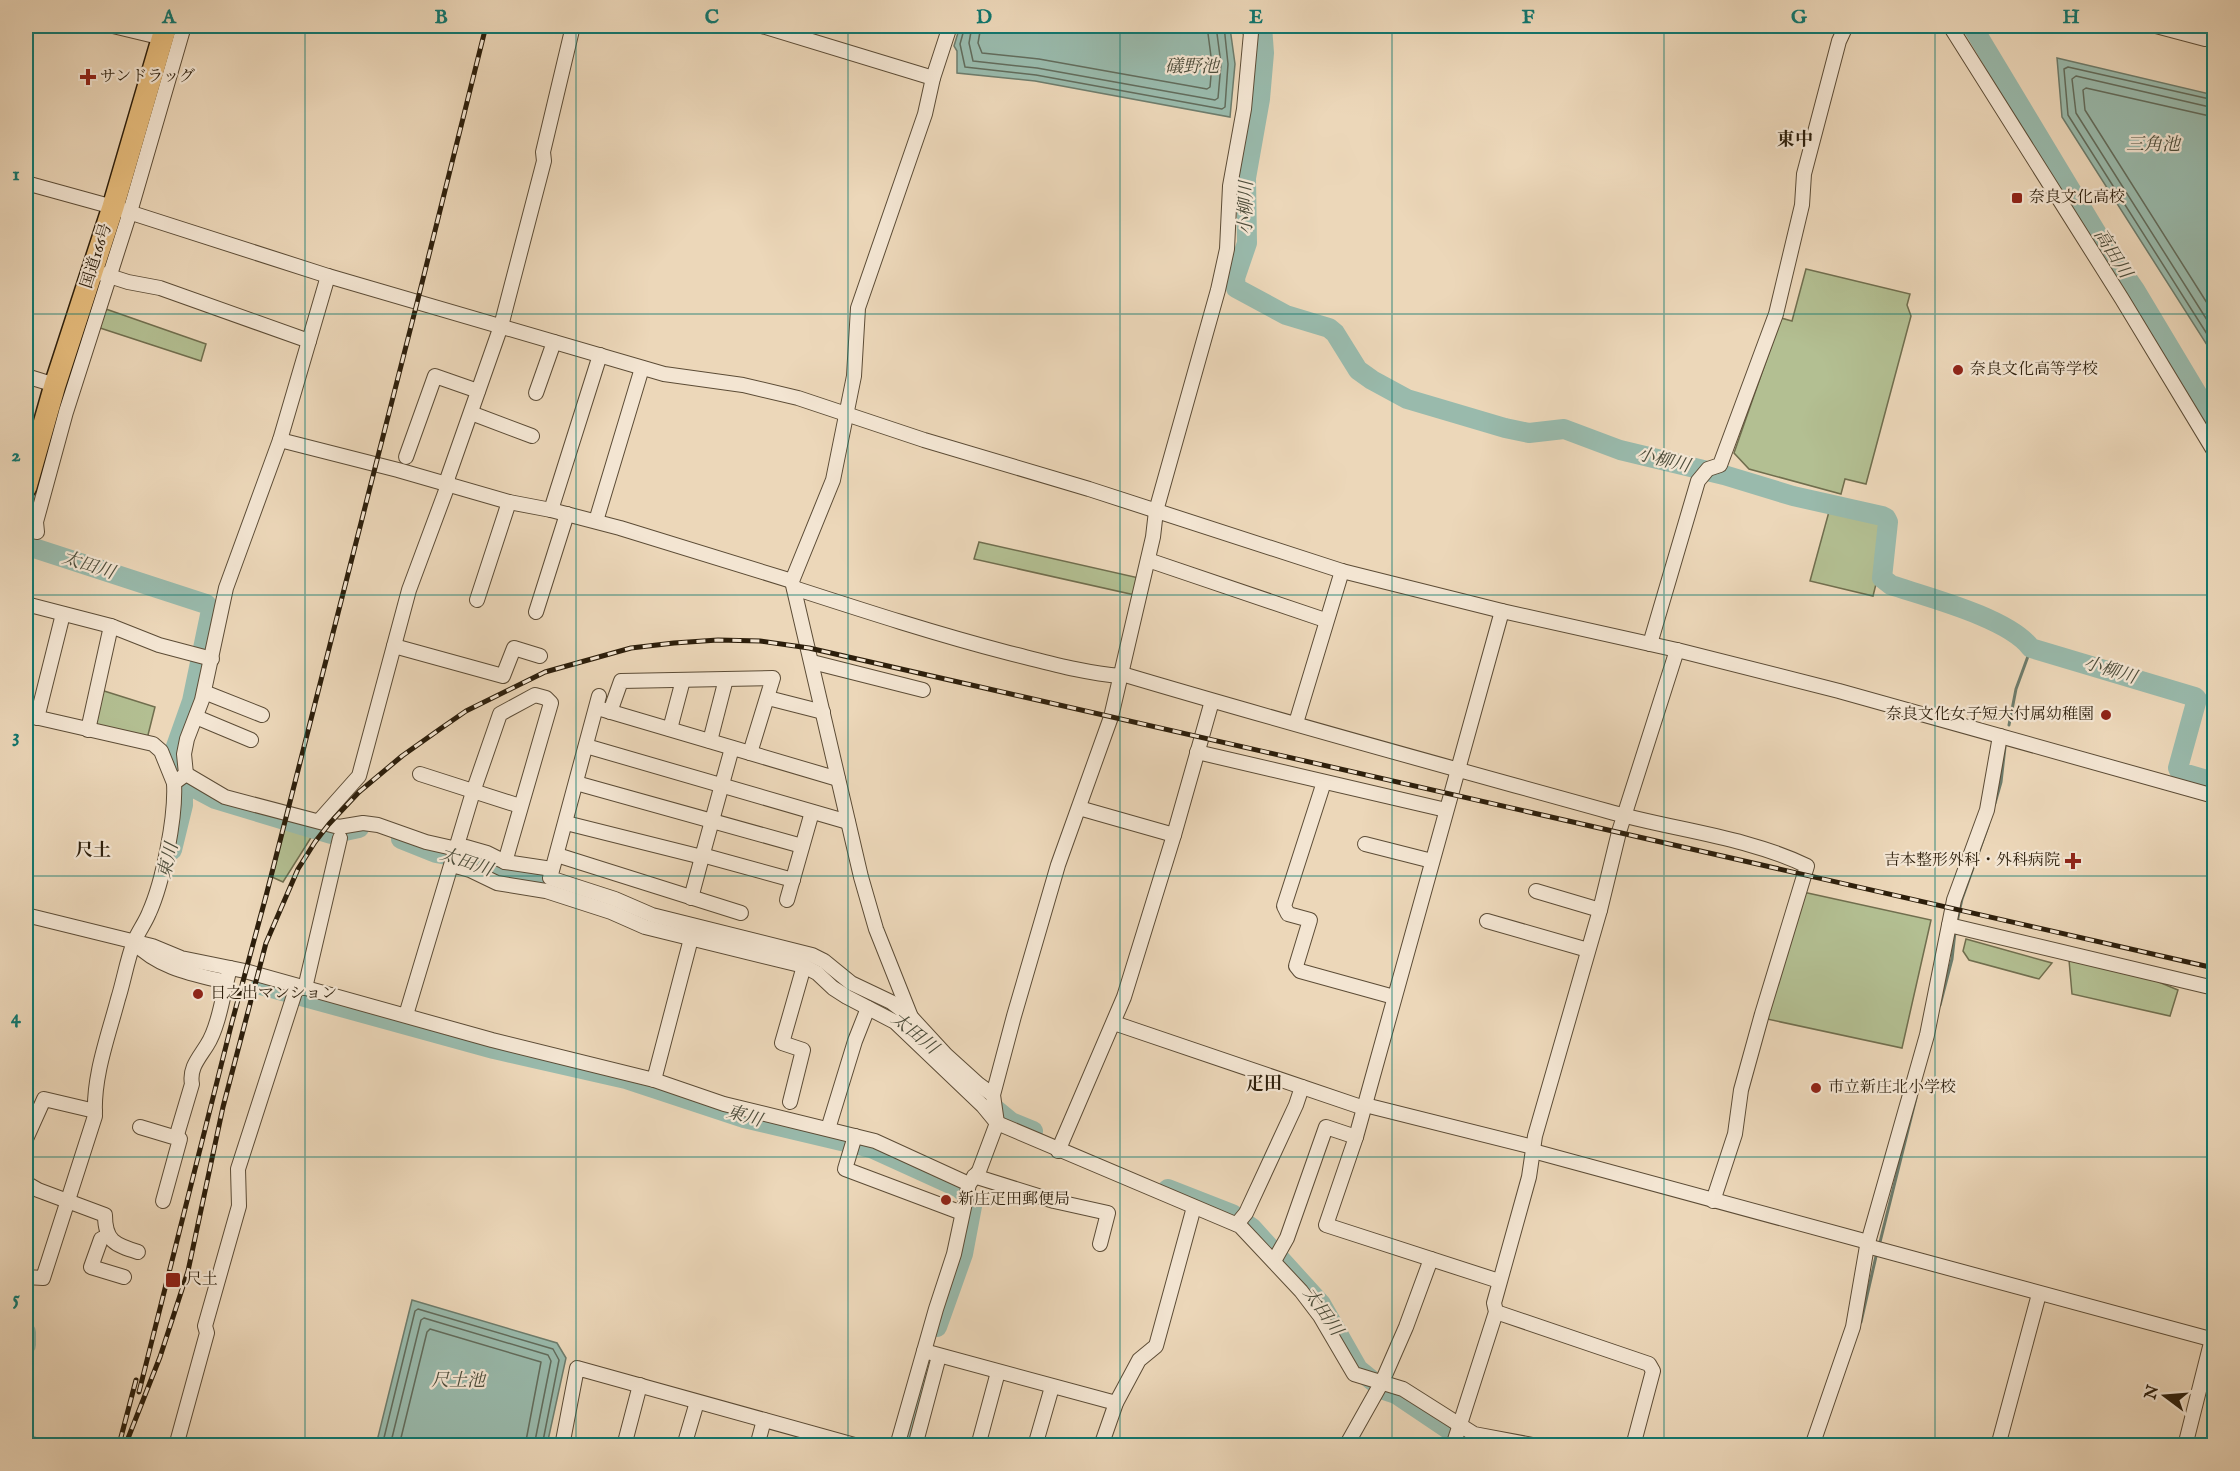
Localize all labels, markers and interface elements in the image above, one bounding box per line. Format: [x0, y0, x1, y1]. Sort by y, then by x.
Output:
text: A [161, 5, 177, 30]
text: B [434, 5, 448, 30]
text: C [705, 5, 719, 30]
text: D [976, 5, 992, 30]
text: E [1249, 5, 1263, 30]
text: F [1522, 5, 1535, 30]
text: G [1791, 5, 1808, 30]
text: H [2062, 5, 2080, 30]
water label: 礒野池 [1165, 56, 1221, 79]
place label: サンドラッグ [100, 67, 195, 87]
marker: サンドラッグ [81, 70, 95, 84]
district label: 東中 [1777, 129, 1813, 152]
water label: 三角池 [2126, 134, 2182, 157]
text: 1 [12, 162, 20, 187]
water label: 小柳川 [1235, 179, 1259, 235]
place label: 奈良文化高校 [2029, 188, 2125, 208]
marker: 奈良文化高校 [2010, 191, 2024, 205]
street label: 国道166号 [77, 221, 117, 291]
water label: 高田川 [2088, 225, 2137, 285]
place label: 奈良文化高等学校 [1970, 360, 2098, 380]
marker: 奈良文化高等学校 [1951, 363, 1965, 377]
text: 2 [11, 443, 21, 468]
water label: 小柳川 [1634, 443, 1694, 479]
water label: 太田川 [59, 547, 119, 586]
water label: 小柳川 [2081, 652, 2141, 690]
place label: 奈良文化女子短大付属幼稚園 [1886, 705, 2094, 725]
marker: 奈良文化女子短大付属幼稚園 [2099, 708, 2113, 722]
text: 3 [12, 724, 20, 749]
water label: 東川 [154, 839, 185, 881]
district label: 尺土 [75, 840, 111, 863]
water label: 太田川 [437, 843, 497, 883]
place label: 吉本整形外科・外科病院 [1884, 851, 2060, 871]
marker: 吉本整形外科・外科病院 [2064, 852, 2082, 870]
place label: 日之出マンション [210, 984, 337, 1004]
marker: 日之出マンション [191, 987, 205, 1001]
text: 4 [11, 1005, 22, 1030]
water label: 太田川 [886, 1008, 944, 1061]
district label: 疋田 [1246, 1073, 1282, 1096]
place label: 市立新庄北小学校 [1828, 1078, 1956, 1098]
marker: 市立新庄北小学校 [1809, 1081, 1823, 1095]
water label: 東川 [724, 1101, 766, 1134]
place label: 新庄疋田郵便局 [958, 1190, 1070, 1210]
marker: 新庄疋田郵便局 [939, 1193, 953, 1207]
place label: 尺土 [186, 1270, 218, 1290]
marker: 尺土 [164, 1271, 182, 1289]
water label: 太田川 [1297, 1283, 1348, 1342]
text: 5 [12, 1286, 20, 1311]
north arrow [2135, 1366, 2195, 1426]
water label: 尺土池 [431, 1370, 487, 1393]
text: N [2141, 1383, 2164, 1403]

